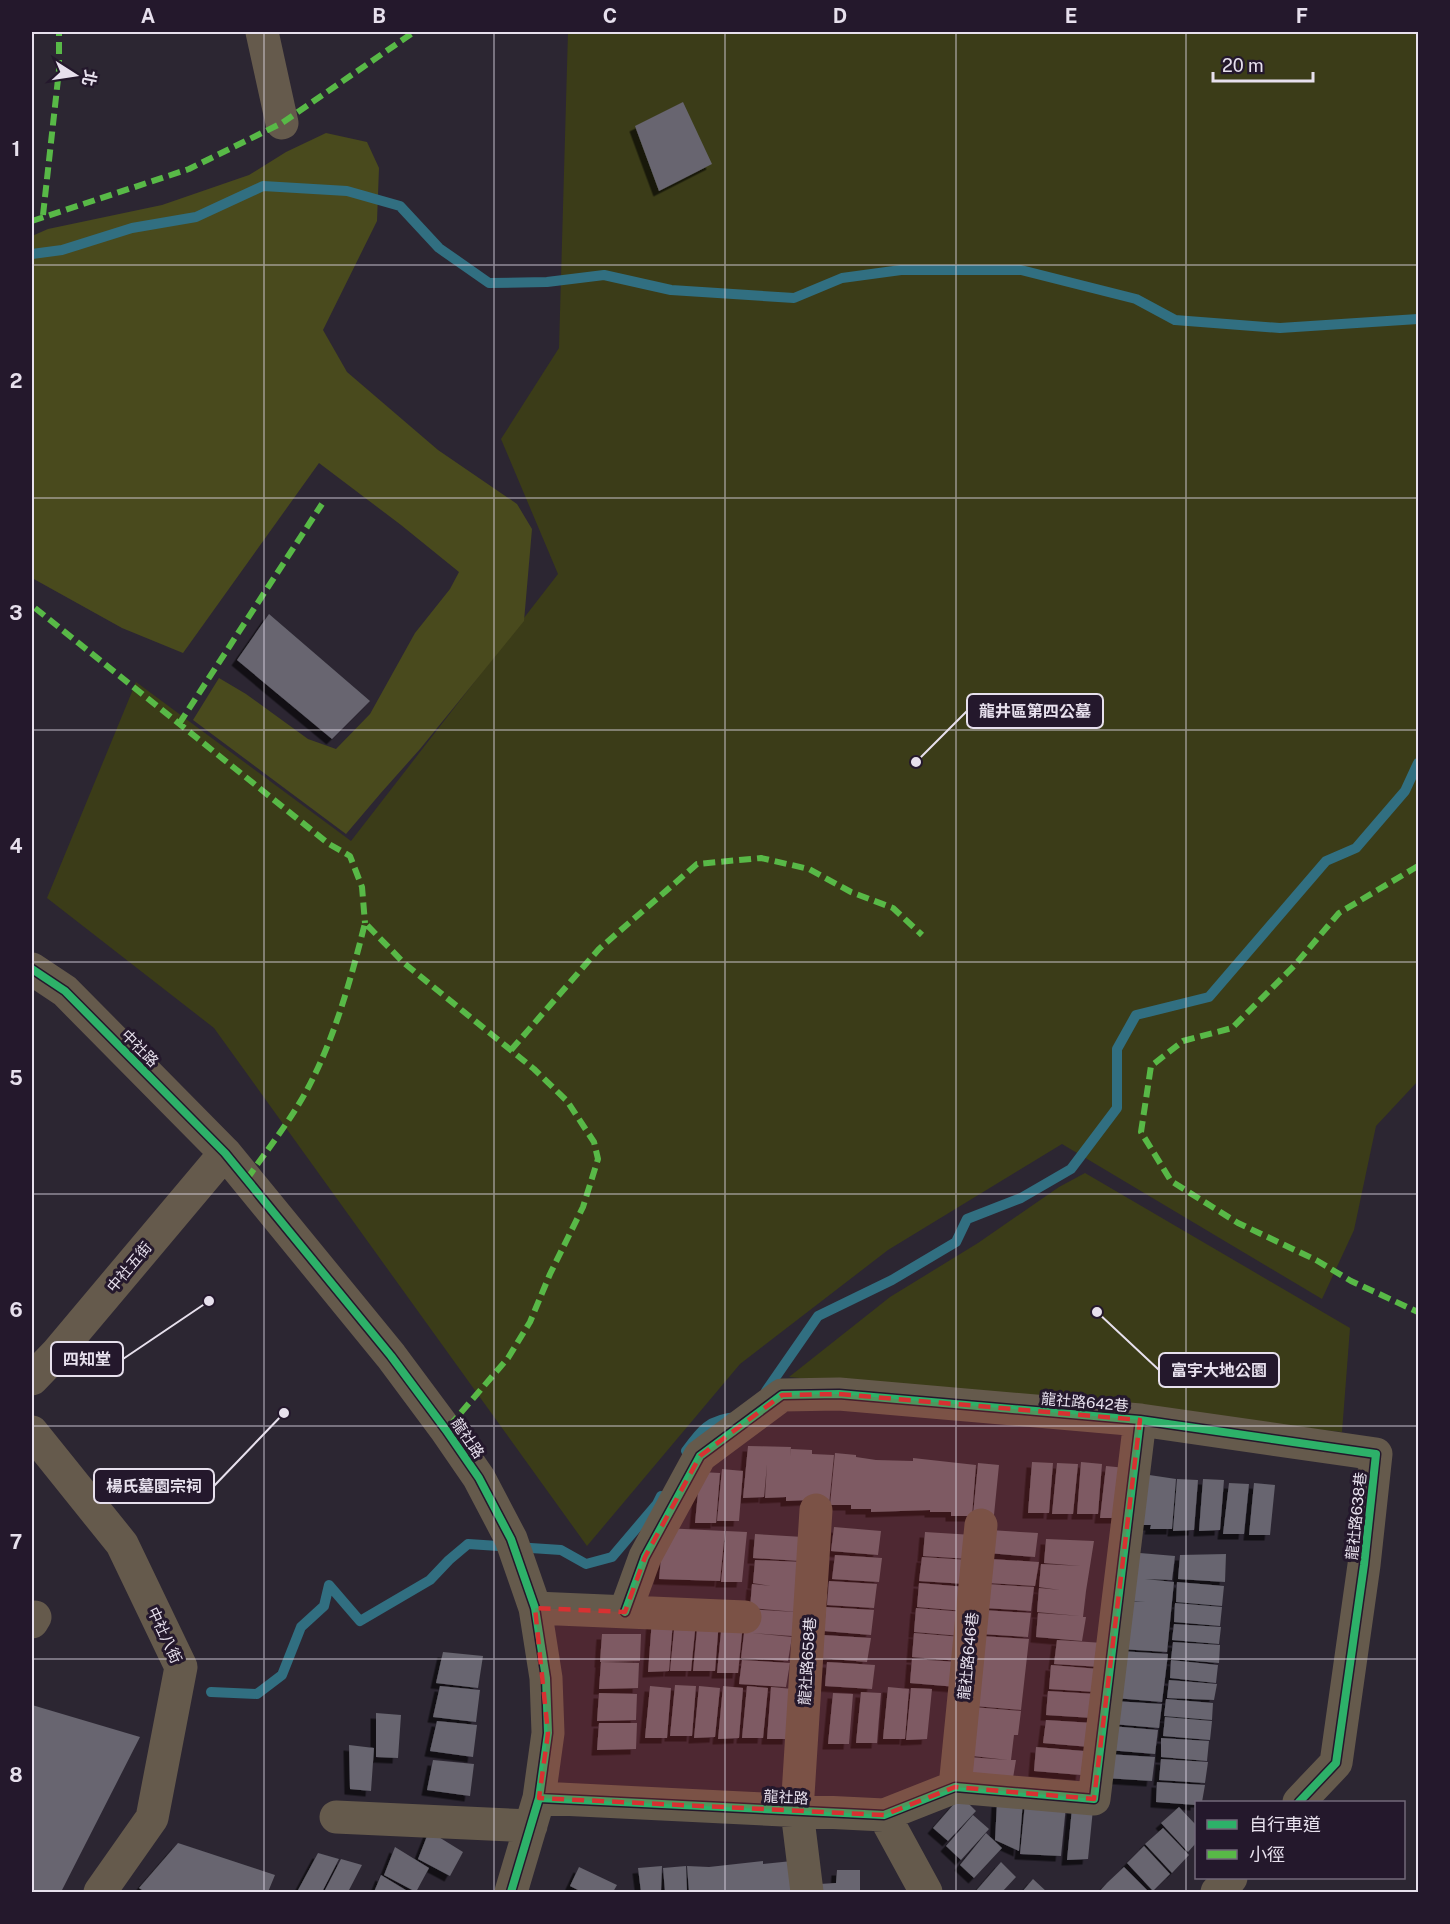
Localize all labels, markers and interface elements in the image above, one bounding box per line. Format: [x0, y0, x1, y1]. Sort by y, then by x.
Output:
text: A [141, 4, 155, 28]
text: B [372, 4, 386, 28]
text: C [603, 4, 617, 28]
text: D [833, 4, 847, 28]
text: E [1065, 4, 1077, 28]
text: F [1296, 4, 1308, 28]
north arrow [45, 45, 105, 105]
scale bar [1213, 45, 1314, 83]
text: 20 m [1222, 55, 1264, 76]
text: 北 [78, 68, 100, 88]
text: 1 [12, 137, 20, 161]
text: 2 [10, 369, 22, 393]
text: 3 [9, 601, 23, 625]
callout: 龍井區第四公墓 [967, 694, 1103, 728]
text: 龍井區第四公墓 [979, 702, 1091, 721]
text: 4 [9, 834, 23, 858]
street label: 中社路 [118, 1026, 162, 1070]
text: 5 [9, 1066, 23, 1090]
street label: 中社五街 [103, 1239, 155, 1295]
text: 6 [9, 1298, 23, 1322]
callout: 四知堂 [51, 1342, 123, 1376]
text: 四知堂 [63, 1350, 111, 1369]
callout: 富宇大地公園 [1159, 1353, 1279, 1387]
text: 富宇大地公園 [1171, 1361, 1267, 1380]
street label: 龍社路642巷 [1041, 1390, 1129, 1414]
street label: 龍社路 [448, 1415, 488, 1461]
callout: 楊氏墓園宗祠 [94, 1469, 214, 1503]
street label: 龍社路638巷 [1343, 1471, 1369, 1561]
text: 楊氏墓園宗祠 [106, 1477, 202, 1496]
text: 7 [10, 1530, 22, 1554]
street label: 中社八街 [145, 1604, 185, 1666]
street label: 龍社路646巷 [955, 1611, 981, 1701]
street label: 龍社路658巷 [795, 1616, 819, 1706]
text: 8 [9, 1763, 23, 1787]
street label: 龍社路 [763, 1787, 809, 1807]
legend [1195, 1801, 1405, 1879]
text: 自行車道 [1249, 1814, 1321, 1835]
text: 小徑 [1249, 1844, 1285, 1865]

